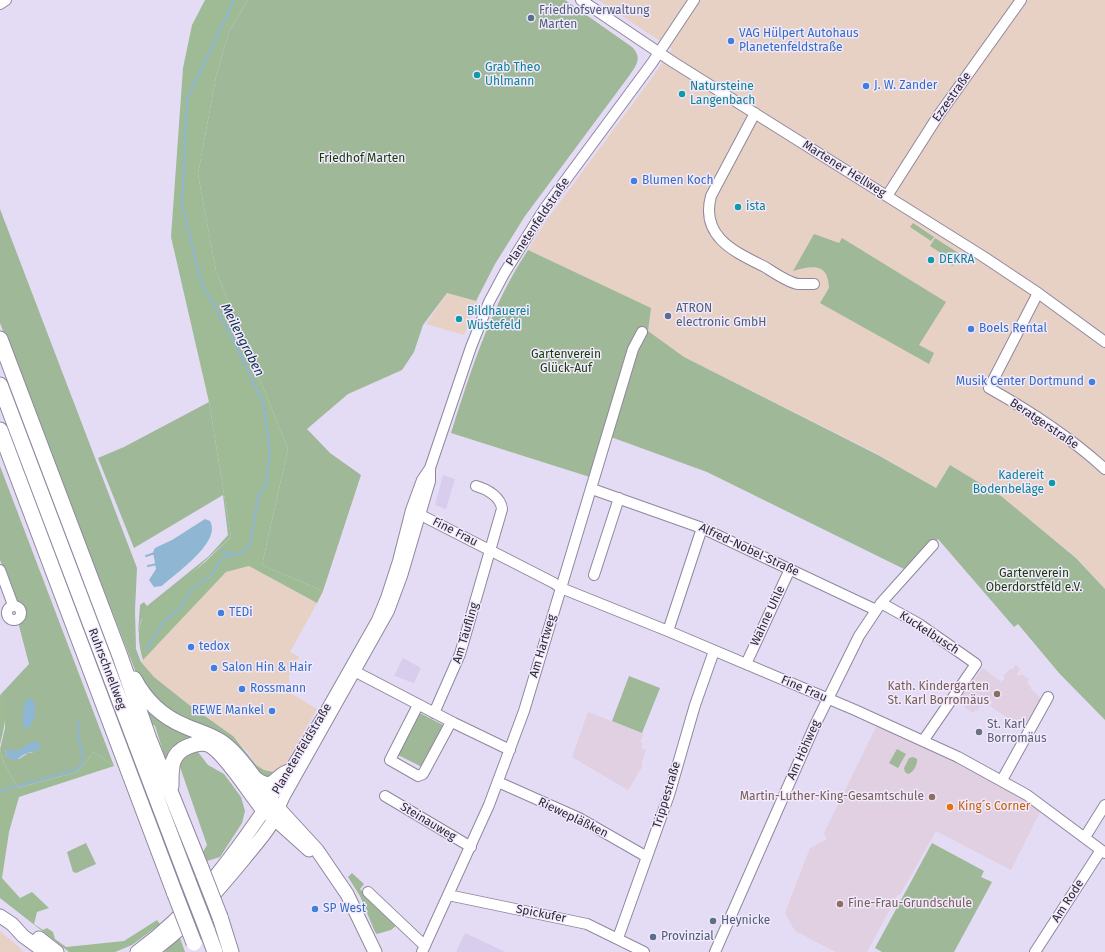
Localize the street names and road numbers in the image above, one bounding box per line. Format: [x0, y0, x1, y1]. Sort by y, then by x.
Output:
street label: Ezzestraße [930, 69, 974, 125]
street label: Martener Hellweg [800, 138, 888, 200]
street label: Planetenfeldstraße [503, 175, 573, 269]
street label: Beratgerstraße [1007, 396, 1081, 452]
street label: Fine Frau [430, 515, 480, 549]
street label: Alfred-Nobel-Straße [697, 520, 801, 580]
street label: Wahne Uhle [748, 584, 788, 648]
street label: Am Täufling [450, 601, 482, 665]
street label: Kuckelbusch [896, 608, 962, 658]
street label: Am Hartweg [527, 613, 559, 679]
street label: Ruhrschnellweg [85, 626, 129, 712]
street label: Fine Frau [779, 673, 829, 705]
street label: Planetenfeldstraße [269, 701, 335, 797]
street label: Am Höhweg [784, 718, 824, 782]
street label: Trippestraße [650, 760, 684, 830]
street label: Riewepläßken [536, 795, 610, 841]
street label: Steinauweg [397, 800, 459, 844]
street label: Am Rode [1049, 877, 1087, 925]
street label: Spickufer [515, 902, 567, 926]

